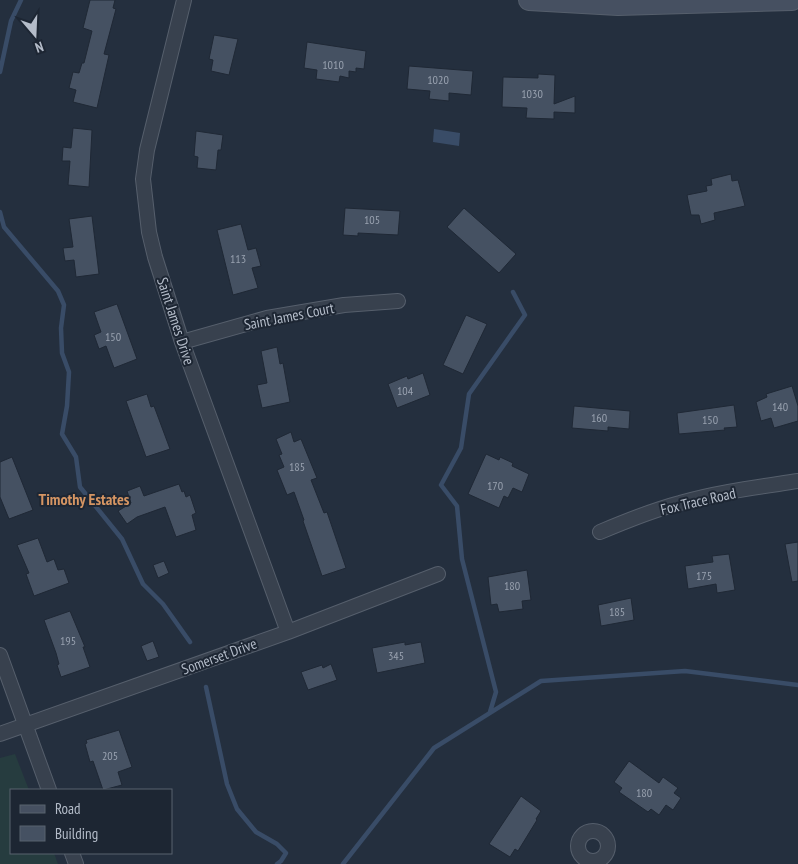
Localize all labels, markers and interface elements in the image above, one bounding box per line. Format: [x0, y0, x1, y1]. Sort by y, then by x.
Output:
north arrow [10, 10, 60, 60]
text: N [33, 38, 46, 57]
house number: 1010 [322, 57, 344, 72]
house number: 1020 [427, 72, 449, 87]
house number: 1030 [521, 86, 543, 101]
house number: 105 [364, 212, 380, 227]
house number: 113 [230, 251, 246, 266]
street label: Saint James Drive [153, 275, 199, 367]
street label: Saint James Court [242, 298, 336, 334]
house number: 150 [105, 329, 121, 344]
house number: 104 [397, 383, 414, 398]
house number: 140 [772, 399, 788, 414]
house number: 160 [591, 410, 607, 425]
house number: 150 [702, 412, 718, 427]
house number: 185 [289, 459, 305, 474]
house number: 170 [487, 478, 503, 493]
street label: Fox Trace Road [659, 483, 737, 519]
district label: Timothy Estates [39, 489, 130, 509]
house number: 175 [696, 568, 712, 583]
house number: 180 [504, 578, 520, 593]
house number: 185 [609, 604, 625, 619]
house number: 195 [60, 633, 76, 648]
street label: Somerset Drive [179, 634, 259, 678]
house number: 345 [388, 648, 404, 663]
house number: 205 [102, 748, 118, 763]
house number: 180 [636, 785, 652, 800]
legend [10, 789, 172, 854]
text: Road [55, 799, 81, 818]
text: Building [55, 824, 98, 843]

